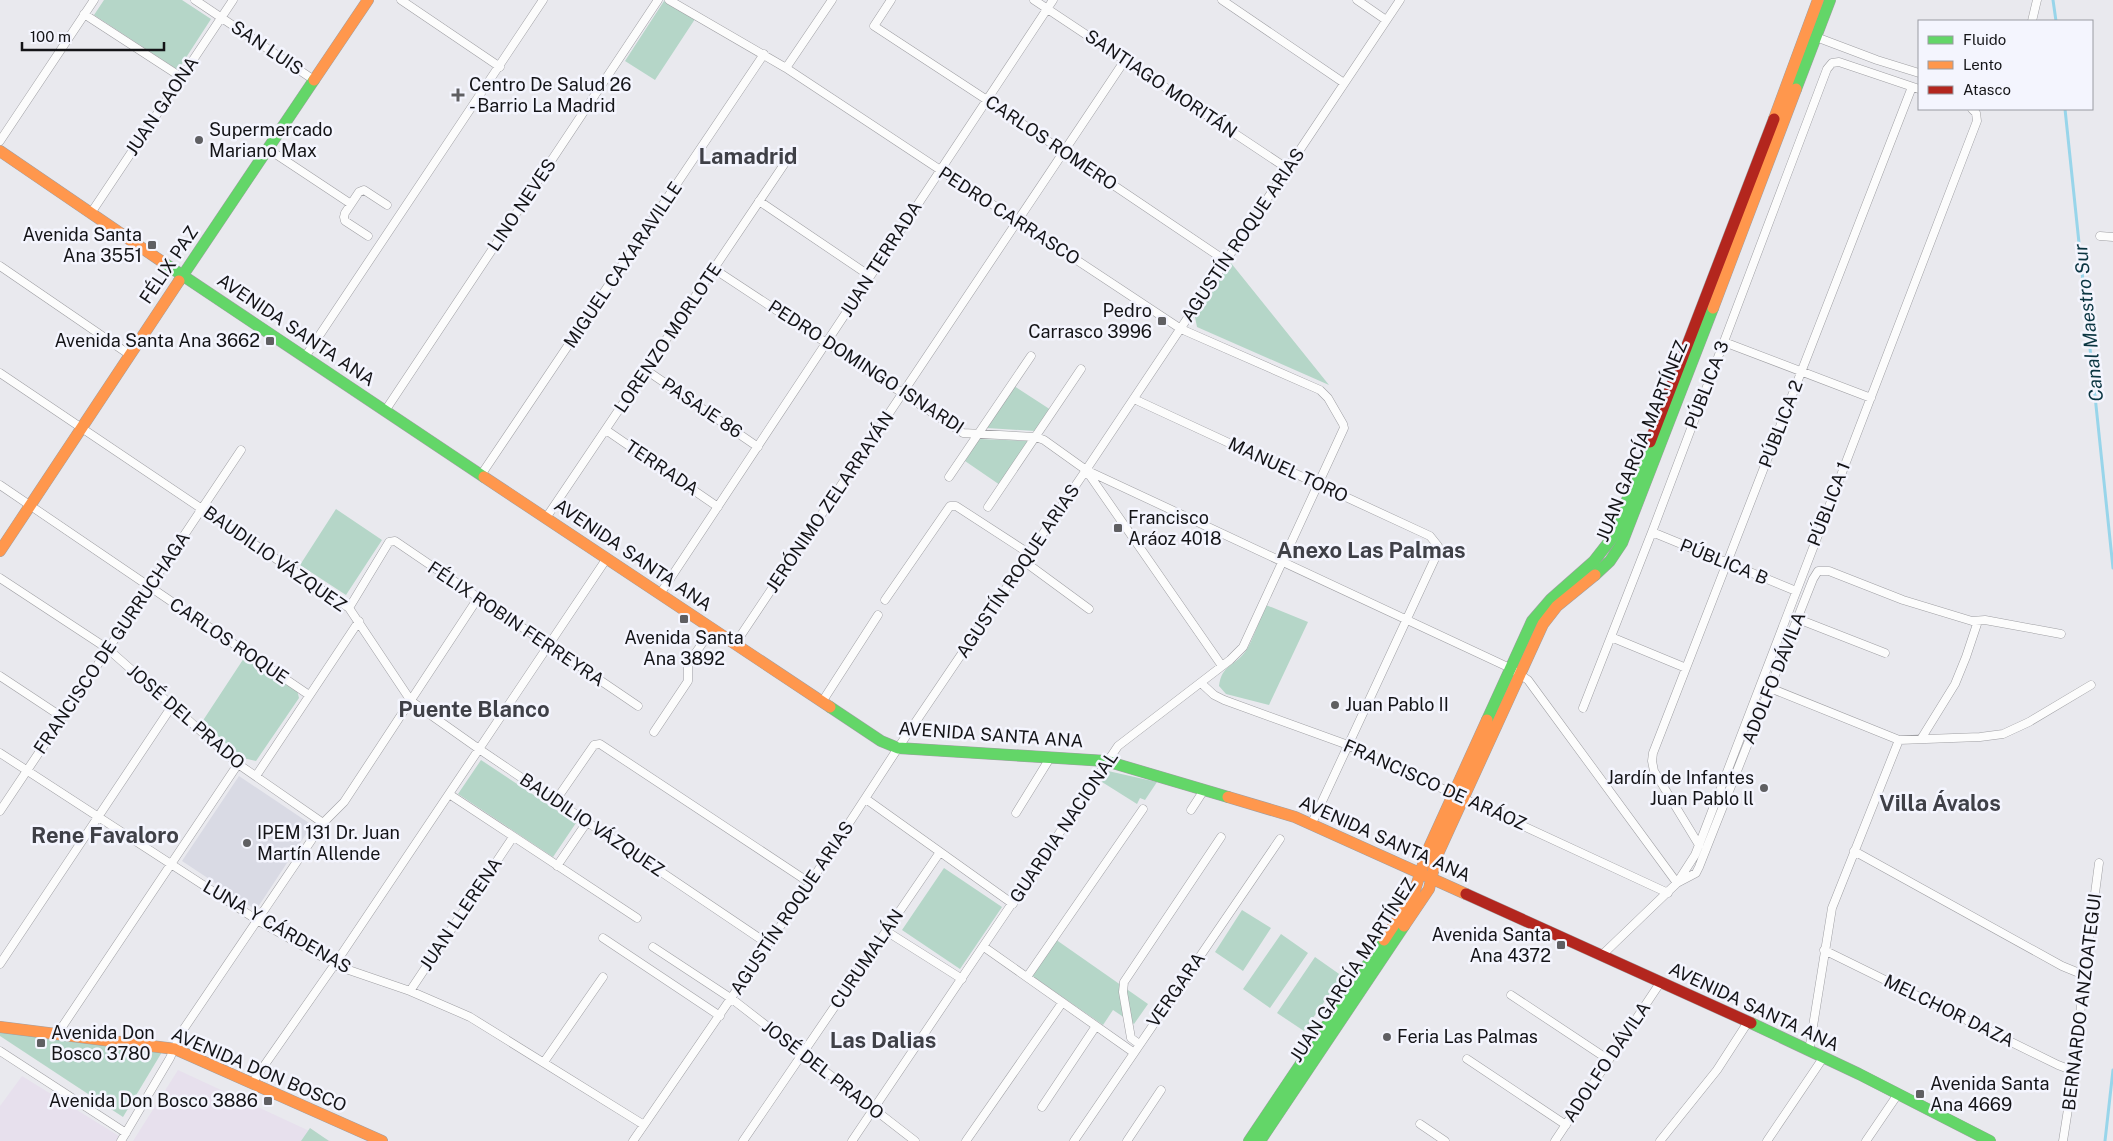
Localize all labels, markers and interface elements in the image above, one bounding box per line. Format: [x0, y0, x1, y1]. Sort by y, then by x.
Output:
street label: SAN LUIS [227, 16, 307, 79]
scale bar [22, 20, 165, 52]
legend [1918, 20, 2093, 110]
street label: SANTIAGO MORITÁN [1081, 24, 1242, 142]
text: 100 m [30, 28, 71, 45]
text: Fluido [1963, 31, 2006, 48]
street label: JUAN GAONA [121, 52, 202, 159]
text: Lento [1963, 56, 2002, 73]
place label: Centro De Salud 26 - Barrio La Madrid [469, 74, 631, 116]
text: Atasco [1963, 81, 2011, 98]
marker: Centro De Salud 26 - Barrio La Madrid [451, 88, 465, 102]
street label: CARLOS ROMERO [981, 91, 1121, 194]
place label: Supermercado Mariano Max [209, 119, 333, 161]
marker: Supermercado Mariano Max [193, 134, 205, 146]
district label: Lamadrid [699, 143, 797, 169]
street label: AGUSTÍN ROQUE ARIAS [1176, 143, 1308, 325]
street label: LINO NEVES [483, 155, 560, 255]
street label: PEDRO CARRASCO [935, 162, 1084, 269]
street label: MIGUEL CAXARAVILLE [559, 178, 686, 352]
street label: JUAN TERRADA [835, 197, 926, 320]
street label: FÉLIX PAZ [134, 221, 202, 307]
place label: Avenida Santa Ana 3551 [22, 224, 142, 266]
marker: Avenida Santa Ana 3551 [146, 239, 158, 251]
water label: Canal Maestro Sur [2069, 242, 2107, 403]
street label: LORENZO MORLOTE [610, 259, 725, 417]
street label: AVENIDA SANTA ANA [214, 269, 379, 390]
street label: PEDRO DOMINGO ISNARDI [764, 295, 968, 438]
place label: Pedro Carrasco 3996 [1028, 300, 1152, 342]
marker: Pedro Carrasco 3996 [1156, 315, 1168, 327]
place label: Avenida Santa Ana 3662 [54, 330, 260, 351]
marker: Avenida Santa Ana 3662 [264, 335, 276, 347]
street label: JUAN GARCÍA MARTÍNEZ [1591, 337, 1692, 544]
street label: PÚBLICA 3 [1679, 338, 1733, 432]
street label: PASAJE 86 [658, 373, 747, 442]
street label: PÚBLICA 2 [1753, 377, 1807, 470]
street label: JERÓNIMO ZELARRAYÁN [760, 407, 898, 596]
street label: MANUEL TORO [1225, 433, 1351, 507]
street label: TERRADA [622, 435, 703, 500]
street label: PÚBLICA 1 [1802, 458, 1854, 549]
street label: AGUSTÍN ROQUE ARIAS [951, 479, 1083, 661]
street label: AVENIDA SANTA ANA [551, 494, 716, 615]
street label: BAUDILIO VÁZQUEZ [200, 500, 351, 616]
place label: Francisco Aráoz 4018 [1128, 507, 1222, 549]
marker: Francisco Aráoz 4018 [1112, 522, 1124, 534]
street label: FRANCISCO DE GURRUCHAGA [29, 527, 194, 758]
street label: PÚBLICA B [1677, 533, 1772, 589]
district label: Anexo Las Palmas [1276, 537, 1466, 563]
street label: FÉLIX ROBIN FERREYRA [424, 556, 609, 691]
street label: CARLOS ROQUE [166, 593, 293, 688]
street label: ADOLFO DÁVILA [1737, 608, 1810, 747]
marker: Avenida Santa Ana 3892 [678, 613, 690, 625]
place label: Avenida Santa Ana 3892 [624, 627, 744, 669]
street label: JOSÉ DEL PRADO [123, 659, 250, 773]
place label: Juan Pablo II [1345, 694, 1449, 715]
district label: Puente Blanco [398, 696, 550, 722]
marker: Juan Pablo II [1329, 699, 1341, 711]
street label: AVENIDA SANTA ANA [898, 718, 1084, 751]
street label: FRANCISCO DE ARÁOZ [1340, 734, 1530, 834]
street label: GUARDIA NACIONAL [1005, 747, 1122, 906]
place label: Jardín de Infantes Juan Pablo ll [1607, 767, 1754, 809]
street label: BAUDILIO VÁZQUEZ [516, 768, 669, 881]
marker: Jardín de Infantes Juan Pablo ll [1758, 782, 1770, 794]
district label: Villa Ávalos [1879, 790, 2001, 816]
street label: AVENIDA SANTA ANA [1296, 791, 1474, 886]
street label: AGUSTÍN ROQUE ARIAS [725, 816, 857, 998]
district label: Rene Favaloro [31, 822, 179, 848]
place label: IPEM 131 Dr. Juan Martín Allende [257, 822, 400, 864]
marker: IPEM 131 Dr. Juan Martín Allende [241, 837, 253, 849]
street label: JUAN LLERENA [415, 853, 506, 974]
street label: JUAN GARCÍA MARTÍNEZ [1284, 873, 1420, 1066]
street label: LUNA Y CÁRDENAS [200, 875, 355, 978]
street label: BERNARDO ANZOATEGUI [2058, 892, 2105, 1112]
street label: CURUMALÁN [825, 905, 908, 1012]
place label: Avenida Santa Ana 4372 [1431, 924, 1551, 966]
marker: Avenida Santa Ana 4372 [1555, 939, 1567, 951]
street label: VERGARA [1142, 948, 1209, 1031]
street label: AVENIDA SANTA ANA [1666, 958, 1843, 1055]
street label: MELCHOR DAZA [1881, 970, 2018, 1051]
street label: ADOLFO DÁVILA [1558, 997, 1655, 1126]
street label: JOSÉ DEL PRADO [758, 1015, 889, 1124]
place label: Avenida Don Bosco 3780 [51, 1022, 155, 1064]
street label: AVENIDA DON BOSCO [168, 1023, 350, 1116]
place label: Feria Las Palmas [1397, 1026, 1538, 1047]
district label: Las Dalias [830, 1027, 936, 1053]
marker: Feria Las Palmas [1381, 1031, 1393, 1043]
marker: Avenida Don Bosco 3780 [35, 1037, 47, 1049]
place label: Avenida Santa Ana 4669 [1930, 1073, 2050, 1115]
marker: Avenida Santa Ana 4669 [1914, 1088, 1926, 1100]
place label: Avenida Don Bosco 3886 [49, 1090, 258, 1111]
marker: Avenida Don Bosco 3886 [262, 1095, 274, 1107]

